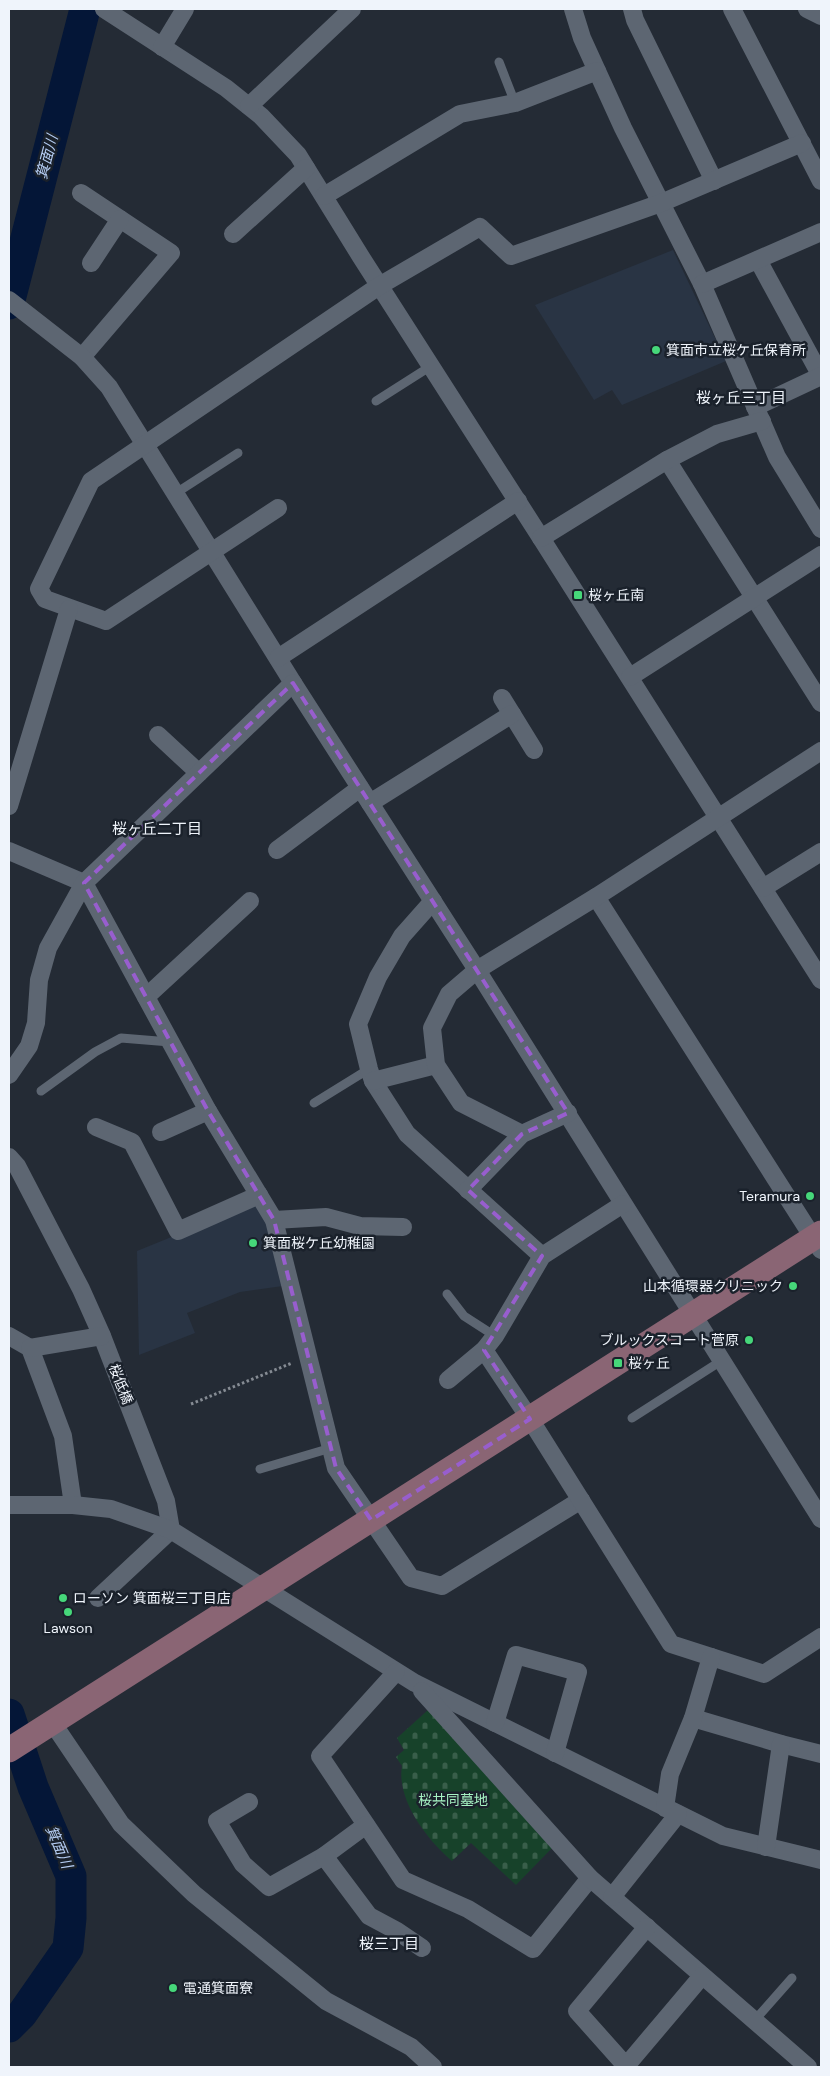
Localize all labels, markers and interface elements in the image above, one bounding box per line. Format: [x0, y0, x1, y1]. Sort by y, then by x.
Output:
water label: 箕面川 [32, 131, 63, 181]
place label: 箕面市立桜ケ丘保育所 [666, 341, 806, 359]
marker: 箕面市立桜ケ丘保育所 [650, 344, 662, 356]
district label: 桜ヶ丘三丁目 [696, 388, 786, 408]
place label: 桜ヶ丘南 [588, 586, 644, 604]
marker: 桜ヶ丘南 [572, 589, 584, 601]
district label: 桜ヶ丘二丁目 [112, 819, 202, 839]
place label: Teramura [739, 1187, 800, 1205]
marker: Teramura [804, 1190, 816, 1202]
place label: 箕面桜ケ丘幼稚園 [263, 1234, 375, 1252]
marker: 箕面桜ケ丘幼稚園 [247, 1237, 259, 1249]
place label: 山本循環器クリニック [643, 1277, 783, 1295]
marker: 山本循環器クリニック [787, 1280, 799, 1292]
place label: ブルックスコート菅原 [599, 1331, 739, 1349]
marker: ブルックスコート菅原 [743, 1334, 755, 1346]
place label: 桜ヶ丘 [628, 1354, 670, 1372]
marker: 桜ヶ丘 [612, 1357, 624, 1369]
street label: 桜低橋 [105, 1361, 137, 1407]
place label: ローソン 箕面桜三丁目店 [73, 1589, 231, 1607]
marker: ローソン 箕面桜三丁目店 [57, 1592, 69, 1604]
marker: Lawson [62, 1606, 74, 1618]
place label: Lawson [44, 1619, 92, 1637]
park label: 桜共同墓地 [418, 1791, 488, 1809]
water label: 箕面川 [41, 1822, 78, 1873]
district label: 桜三丁目 [359, 1934, 419, 1954]
place label: 電通箕面寮 [183, 1979, 253, 1997]
marker: 電通箕面寮 [167, 1982, 179, 1994]

